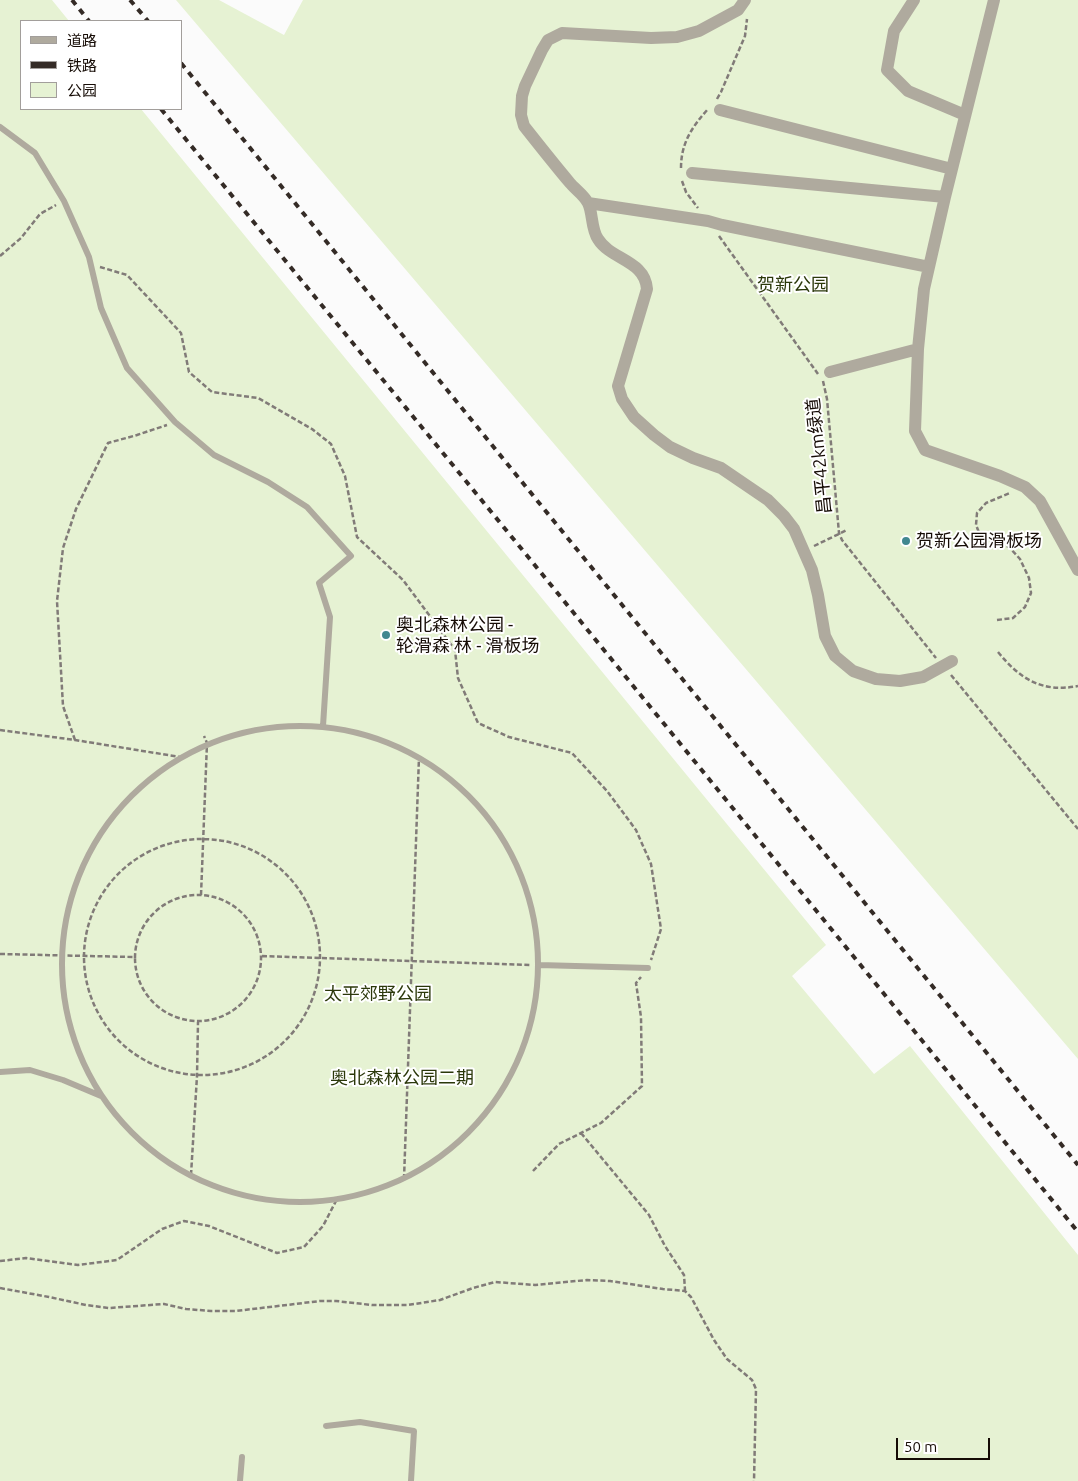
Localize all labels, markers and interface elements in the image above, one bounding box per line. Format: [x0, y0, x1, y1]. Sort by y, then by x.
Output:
legend [20, 20, 182, 110]
text: 道路 [67, 32, 97, 49]
text: 铁路 [67, 57, 97, 74]
text: 公园 [67, 82, 97, 99]
park label: 贺新公园 [757, 274, 829, 296]
street label: 昌平42km绿道 [802, 397, 836, 515]
place label: 贺新公园滑板场 [916, 530, 1042, 552]
marker: 贺新公园滑板场 [900, 535, 912, 547]
place label: 奥北森林公园 - 轮滑森 林 - 滑板场 [396, 614, 540, 656]
marker: 奥北森林公园 - 轮滑森 林 - 滑板场 [380, 629, 392, 641]
park label: 太平郊野公园 [324, 983, 432, 1005]
park label: 奥北森林公园二期 [330, 1067, 474, 1089]
scale bar [898, 1428, 992, 1460]
text: 50 m [904, 1438, 937, 1455]

